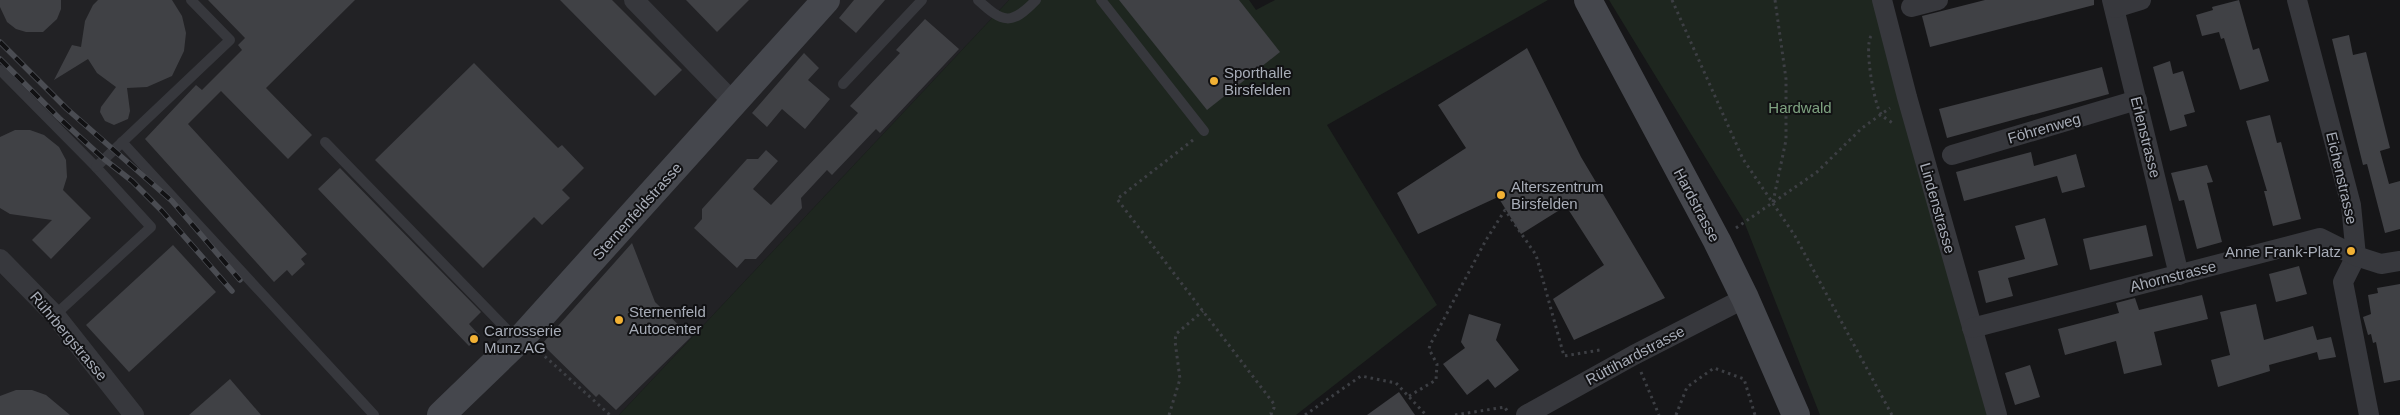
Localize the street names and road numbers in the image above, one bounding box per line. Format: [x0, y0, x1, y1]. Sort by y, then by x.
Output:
street label: Erlenstrasse [2128, 94, 2164, 180]
street label: Föhrenweg [2006, 109, 2082, 147]
street label: Eichenstrasse [2323, 130, 2361, 226]
street label: Sternenfeldstrasse [589, 159, 685, 263]
street label: Lindenstrasse [1917, 161, 1959, 255]
street label: Hardstrasse [1671, 165, 1723, 245]
street label: Ahornstrasse [2128, 257, 2218, 295]
street label: Rührbergstrasse [27, 288, 111, 384]
street label: Rüttihardstrasse [1583, 322, 1687, 388]

